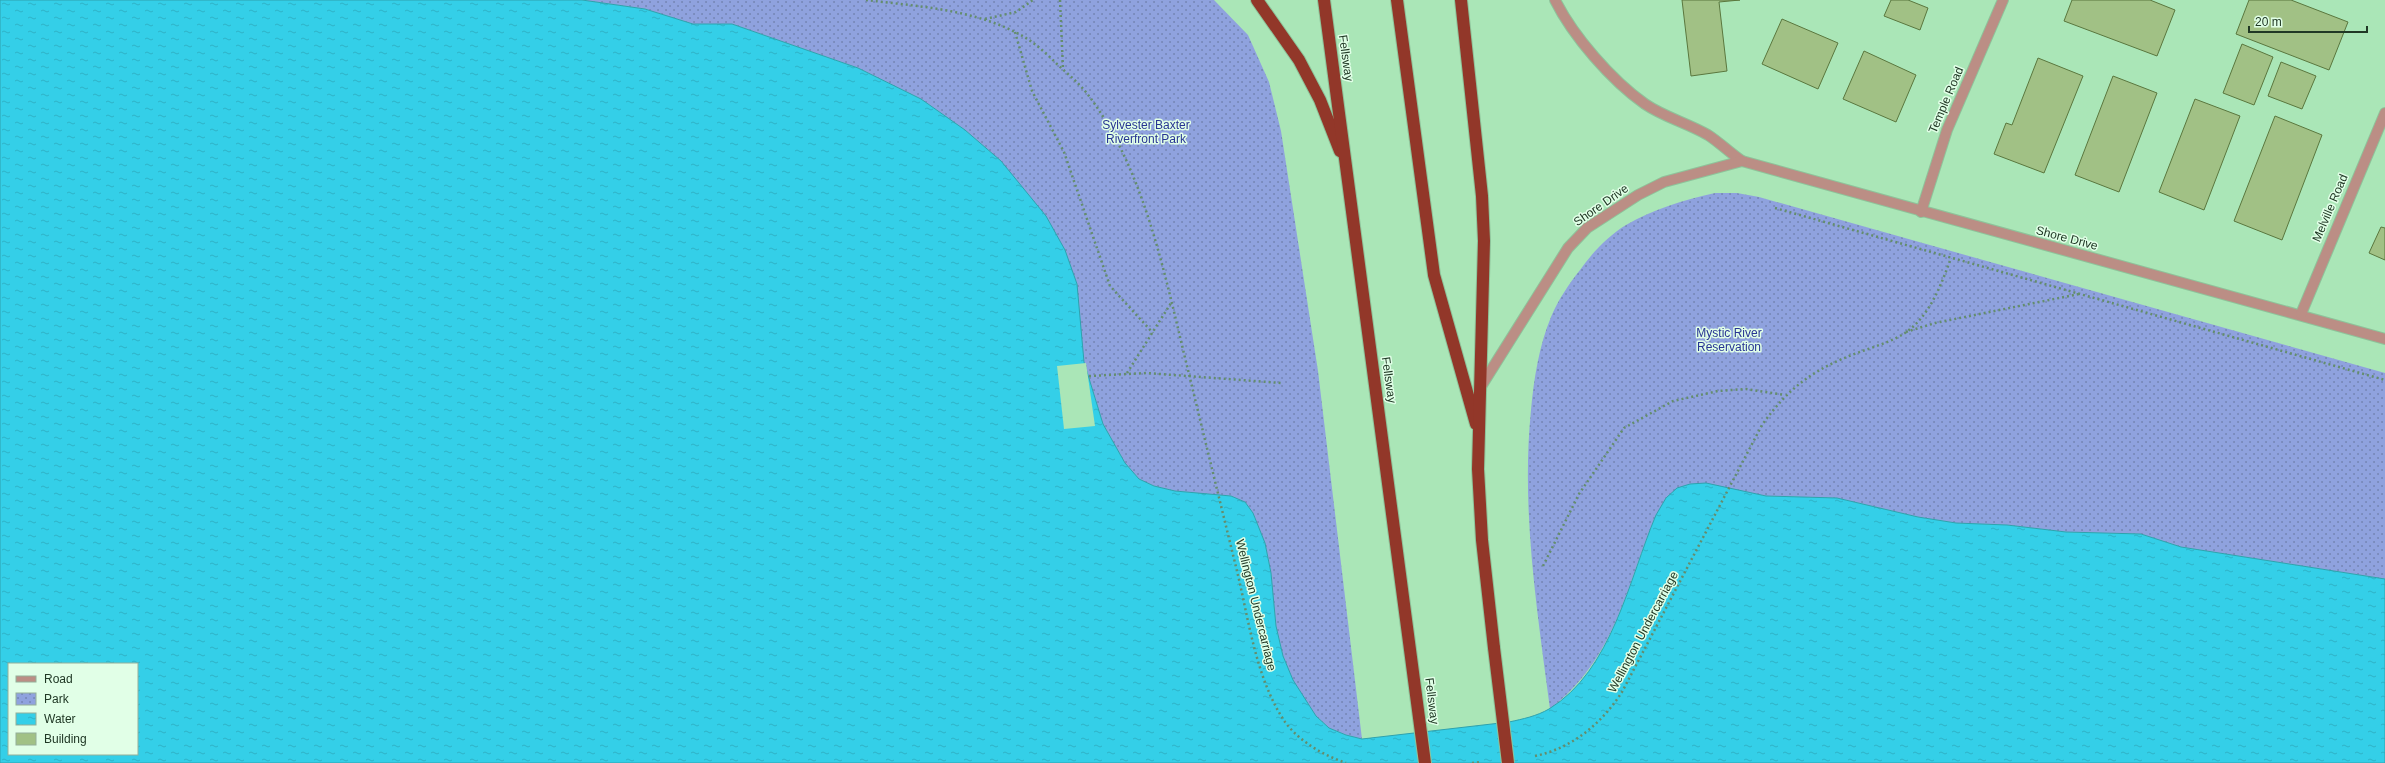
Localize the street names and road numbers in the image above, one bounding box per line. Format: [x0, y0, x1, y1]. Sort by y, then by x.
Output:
street label: Fellsway [1336, 34, 1356, 82]
street label: Temple Road [1926, 65, 1966, 135]
street label: Melville Road [2309, 172, 2351, 244]
street label: Shore Drive [1571, 181, 1631, 229]
street label: Shore Drive [2035, 223, 2100, 253]
street label: Fellsway [1379, 356, 1399, 404]
street label: Wellington Undercarriage [1233, 538, 1279, 673]
street label: Wellington Undercarriage [1605, 569, 1681, 695]
street label: Fellsway [1422, 677, 1442, 725]

